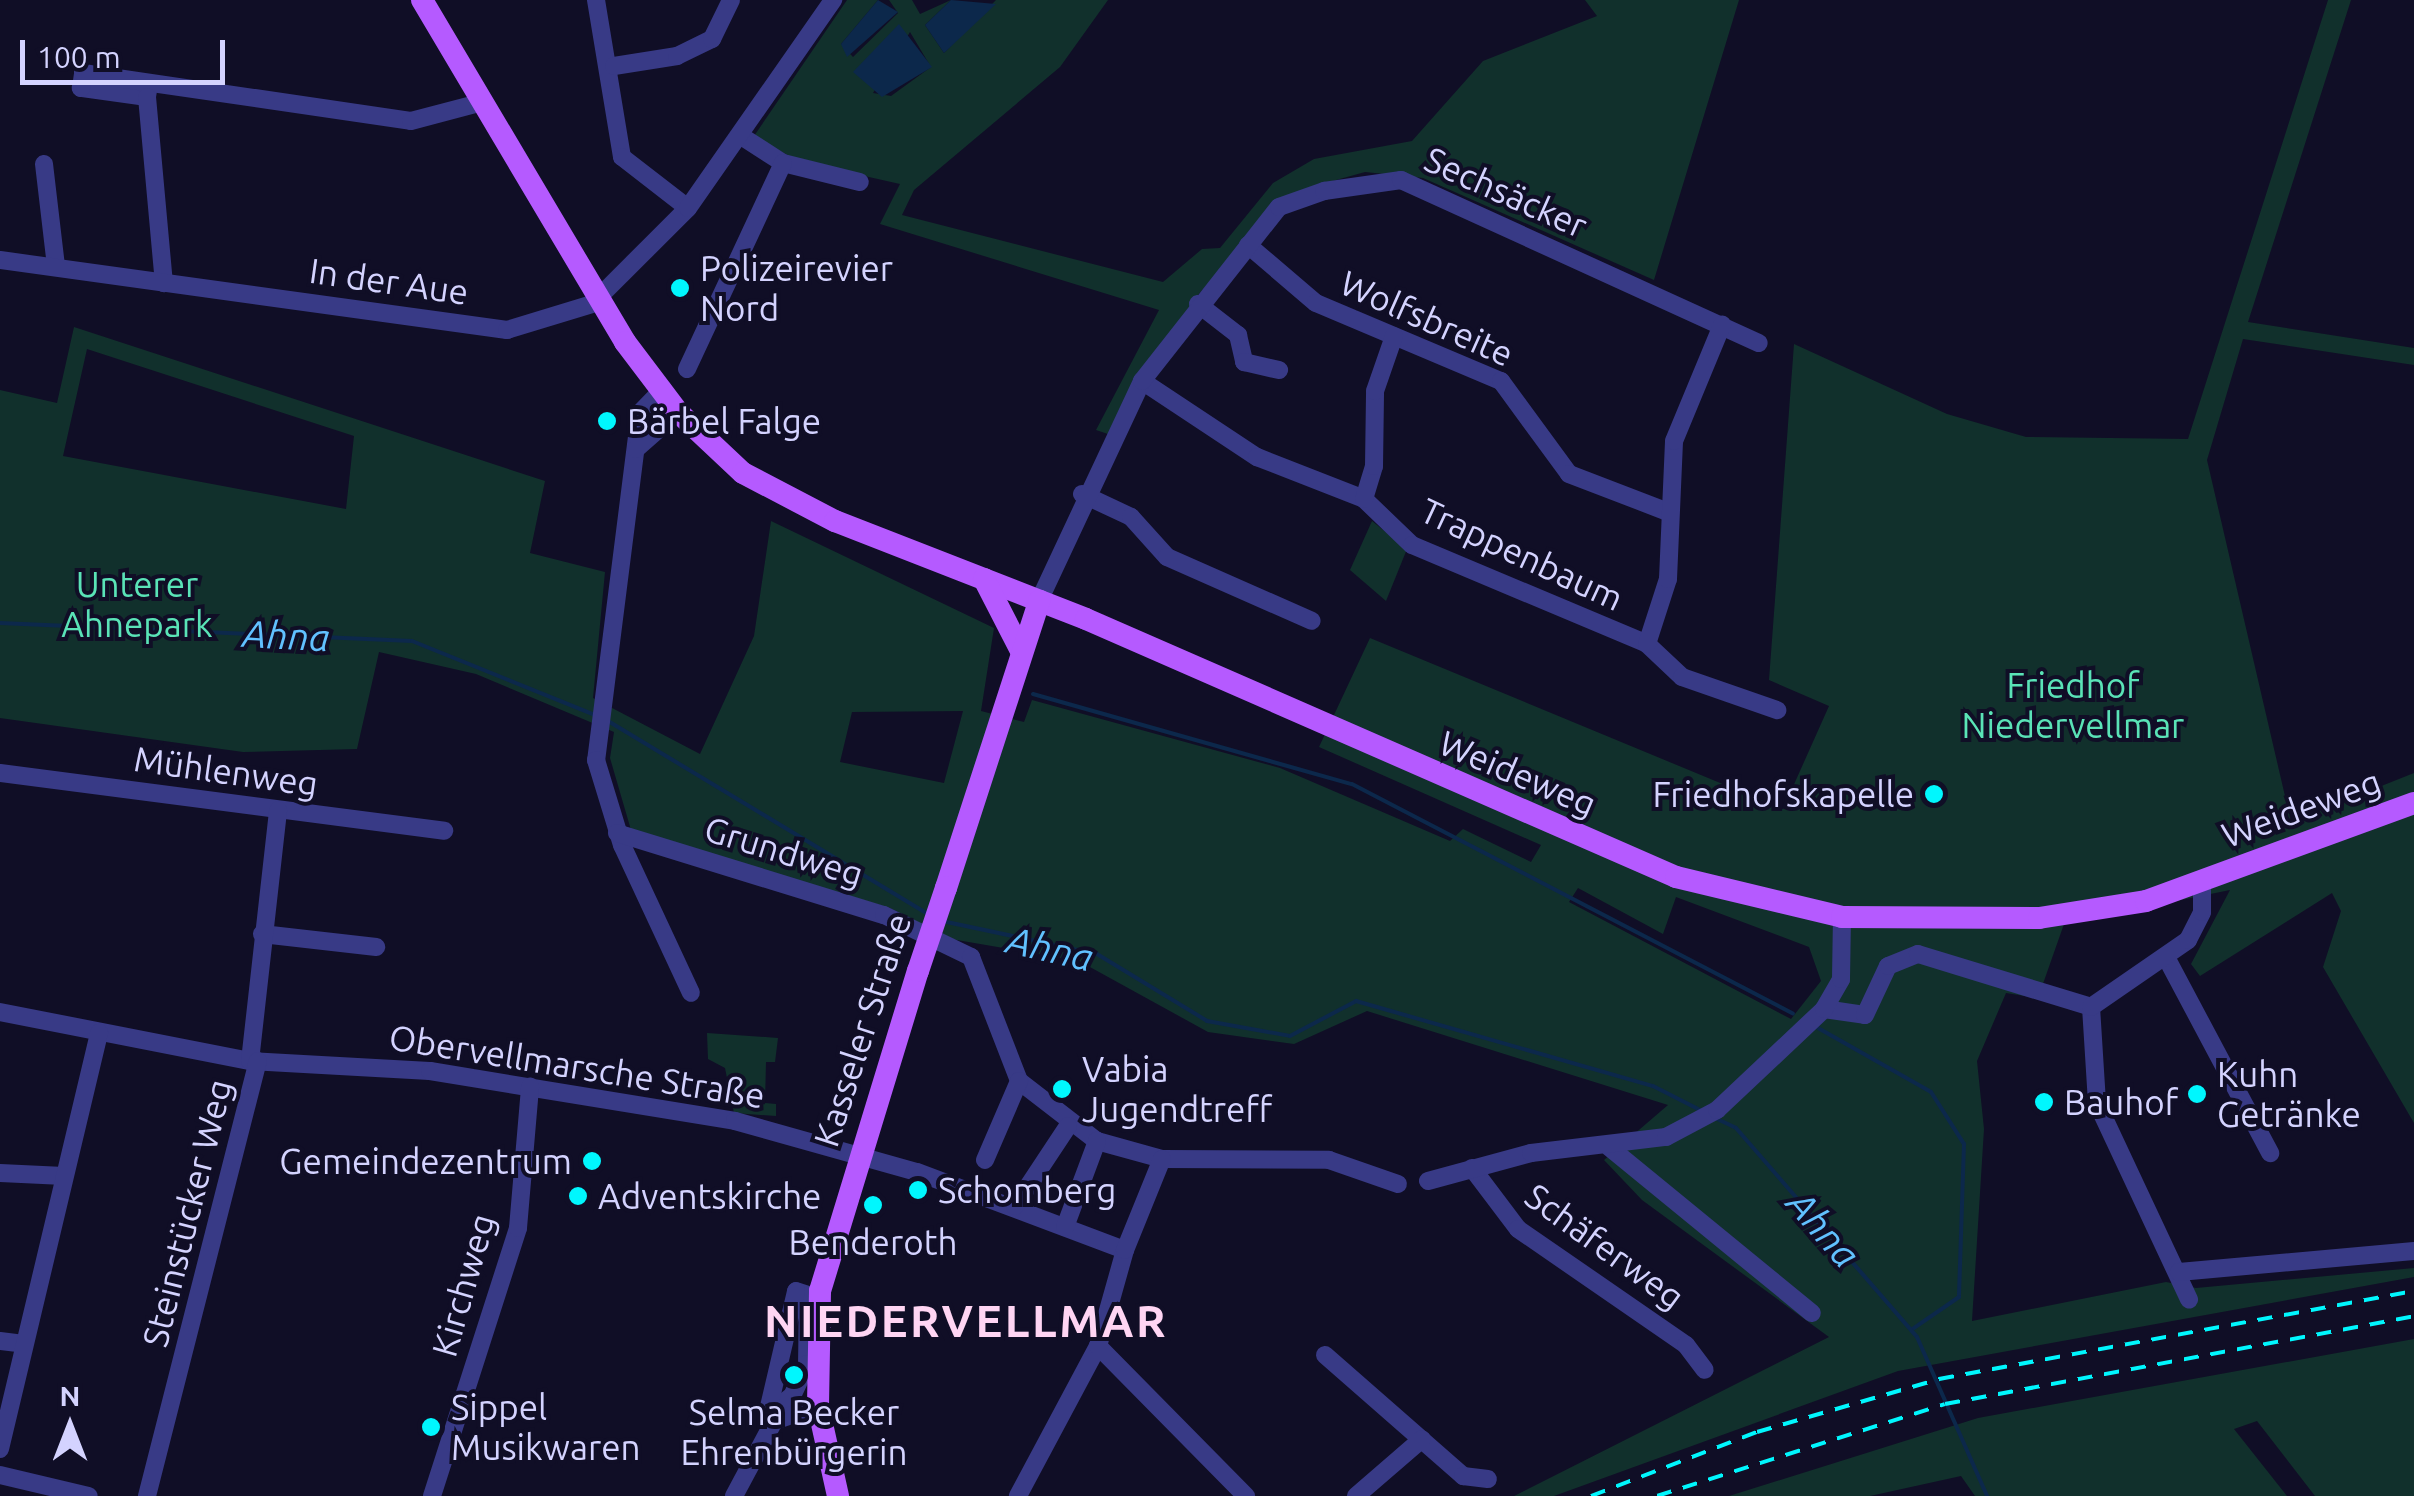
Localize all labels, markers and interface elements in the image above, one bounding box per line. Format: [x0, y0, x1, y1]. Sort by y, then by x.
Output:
scale bar [25, 20, 230, 82]
text: 100 m [37, 40, 121, 74]
street label: Sechsäcker [1418, 138, 1594, 246]
place label: Polizeirevier Nord [700, 247, 893, 329]
street label: In der Aue [307, 249, 471, 313]
street label: Wolfsbreite [1334, 261, 1520, 375]
marker: Polizeirevier Nord [669, 277, 691, 299]
place label: Bärbel Falge [627, 400, 821, 442]
marker: Bärbel Falge [596, 410, 618, 432]
street label: Trappenbaum [1414, 489, 1630, 619]
park label: Unterer Ahnepark [61, 563, 213, 645]
water label: Ahna [241, 611, 331, 661]
park label: Friedhof Niedervellmar [1962, 664, 2184, 746]
street label: Weideweg [1433, 721, 1603, 825]
street label: Mühlenweg [131, 737, 321, 805]
street label: Weideweg [2216, 760, 2386, 856]
place label: Friedhofskapelle [1653, 773, 1914, 815]
marker: Friedhofskapelle [1923, 783, 1945, 805]
street label: Grundweg [700, 807, 868, 895]
street label: Kasseler Straße [805, 908, 919, 1152]
water label: Ahna [1002, 917, 1098, 981]
street label: Obervellmarsche Straße [386, 1016, 768, 1116]
place label: Vabia Jugendtreff [1082, 1048, 1272, 1130]
place label: Kuhn Getränke [2217, 1053, 2361, 1135]
street label: Steinstücker Weg [133, 1075, 241, 1351]
marker: Vabia Jugendtreff [1051, 1078, 1073, 1100]
place label: Bauhof [2064, 1081, 2178, 1123]
marker: Kuhn Getränke [2186, 1083, 2208, 1105]
marker: Bauhof [2033, 1091, 2055, 1113]
place label: Gemeindezentrum [279, 1140, 572, 1182]
marker: Gemeindezentrum [581, 1150, 603, 1172]
place label: Schomberg [938, 1169, 1116, 1211]
street label: Schäferweg [1518, 1174, 1692, 1318]
place label: Adventskirche [598, 1175, 821, 1217]
marker: Schomberg [907, 1179, 929, 1201]
water label: Ahna [1777, 1181, 1869, 1277]
marker: Adventskirche [567, 1185, 589, 1207]
marker: Benderoth [862, 1194, 884, 1216]
street label: Kirchweg [423, 1209, 503, 1361]
place label: Benderoth [789, 1221, 957, 1263]
district label: NIEDERVELLMAR [764, 1294, 1168, 1348]
marker: Selma Becker Ehrenbürgerin [783, 1364, 805, 1386]
north arrow [20, 1376, 120, 1476]
text: N [60, 1380, 80, 1411]
place label: Sippel Musikwaren [451, 1386, 640, 1468]
place label: Selma Becker Ehrenbürgerin [680, 1391, 908, 1473]
marker: Sippel Musikwaren [420, 1416, 442, 1438]

